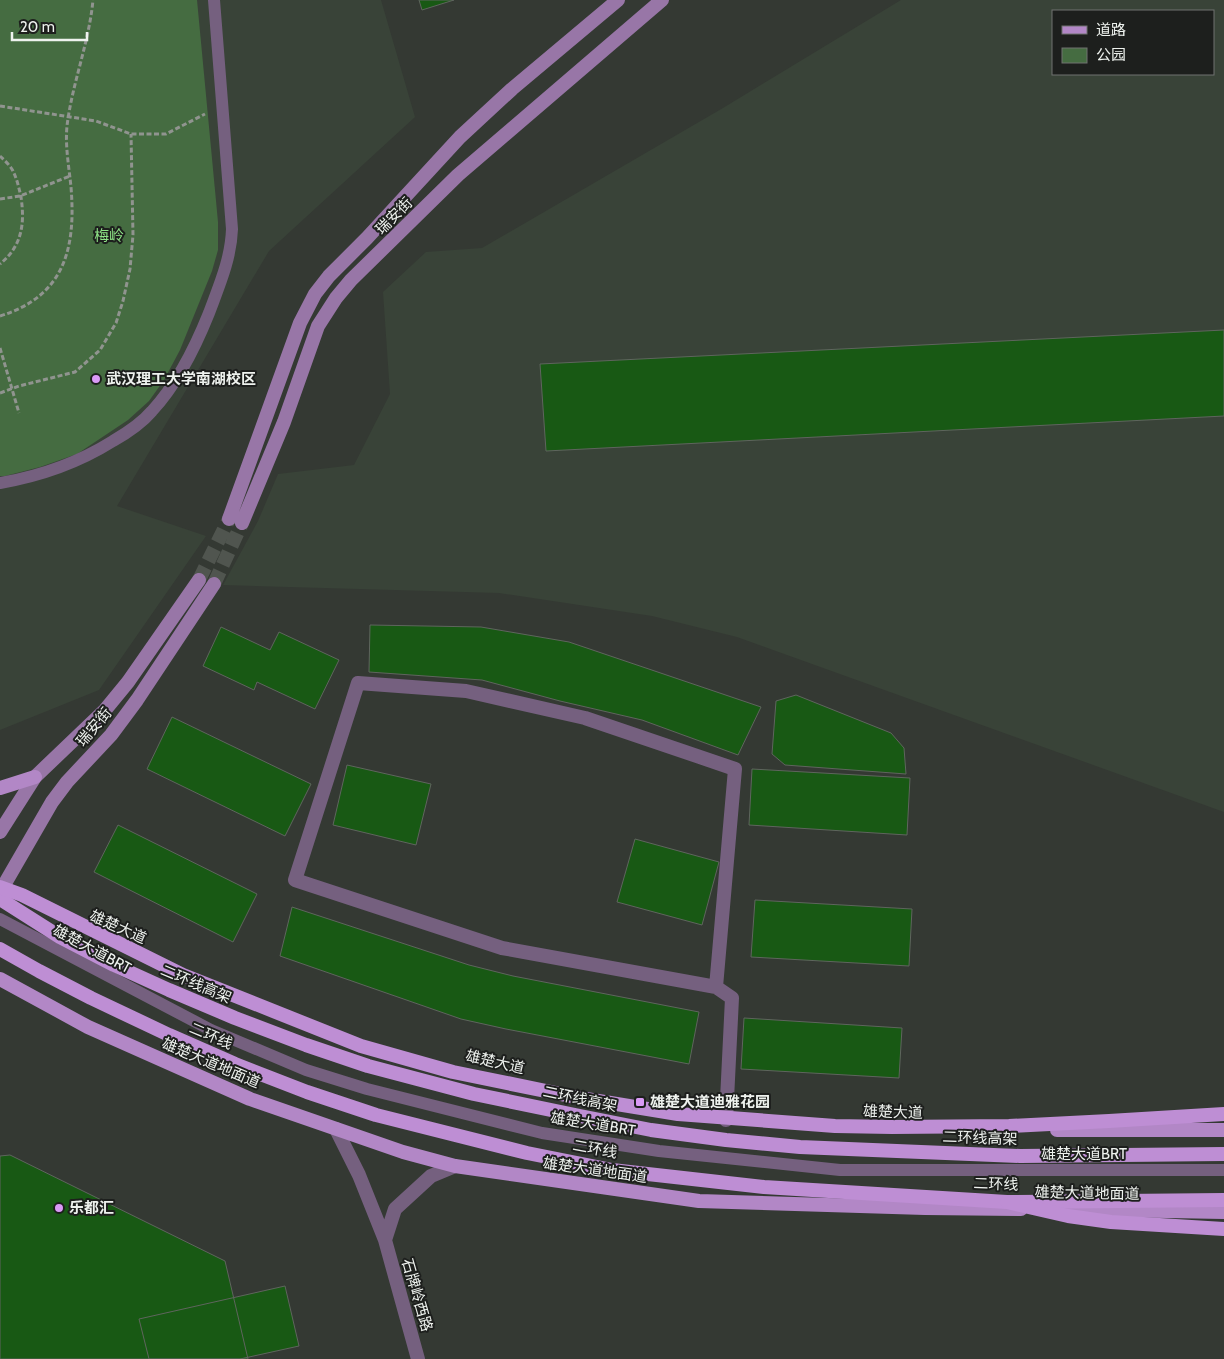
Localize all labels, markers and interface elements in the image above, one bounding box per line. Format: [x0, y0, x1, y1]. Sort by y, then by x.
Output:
scale bar [12, 10, 88, 42]
legend [1052, 10, 1214, 75]
text: 20 m [20, 18, 55, 36]
text: 道路 [1096, 21, 1126, 39]
text: 公园 [1096, 46, 1126, 64]
street label: 瑞安街 [372, 194, 416, 238]
park label: 梅岭 [94, 227, 124, 245]
place label: 武汉理工大学南湖校区 [106, 370, 256, 388]
marker: 武汉理工大学南湖校区 [90, 373, 102, 385]
street label: 瑞安街 [73, 704, 115, 750]
street label: 雄楚大道 [87, 907, 149, 947]
street label: 雄楚大道BRT [50, 921, 134, 977]
street label: 二环线高架 [158, 961, 234, 1007]
street label: 二环线 [187, 1019, 235, 1053]
street label: 雄楚大道地面道 [159, 1034, 263, 1092]
street label: 雄楚大道 [464, 1046, 526, 1078]
street label: 二环线高架 [541, 1082, 619, 1116]
place label: 雄楚大道迪雅花园 [650, 1093, 770, 1111]
marker: 雄楚大道迪雅花园 [634, 1096, 646, 1108]
street label: 雄楚大道 [863, 1102, 923, 1122]
street label: 雄楚大道BRT [549, 1108, 637, 1140]
street label: 二环线高架 [942, 1128, 1018, 1148]
street label: 二环线 [571, 1136, 619, 1162]
street label: 雄楚大道BRT [1041, 1145, 1127, 1163]
street label: 雄楚大道地面道 [542, 1154, 648, 1186]
street label: 二环线 [973, 1174, 1019, 1194]
street label: 雄楚大道地面道 [1034, 1183, 1140, 1203]
place label: 乐都汇 [69, 1199, 114, 1217]
marker: 乐都汇 [53, 1202, 65, 1214]
street label: 石牌岭西路 [398, 1256, 436, 1334]

